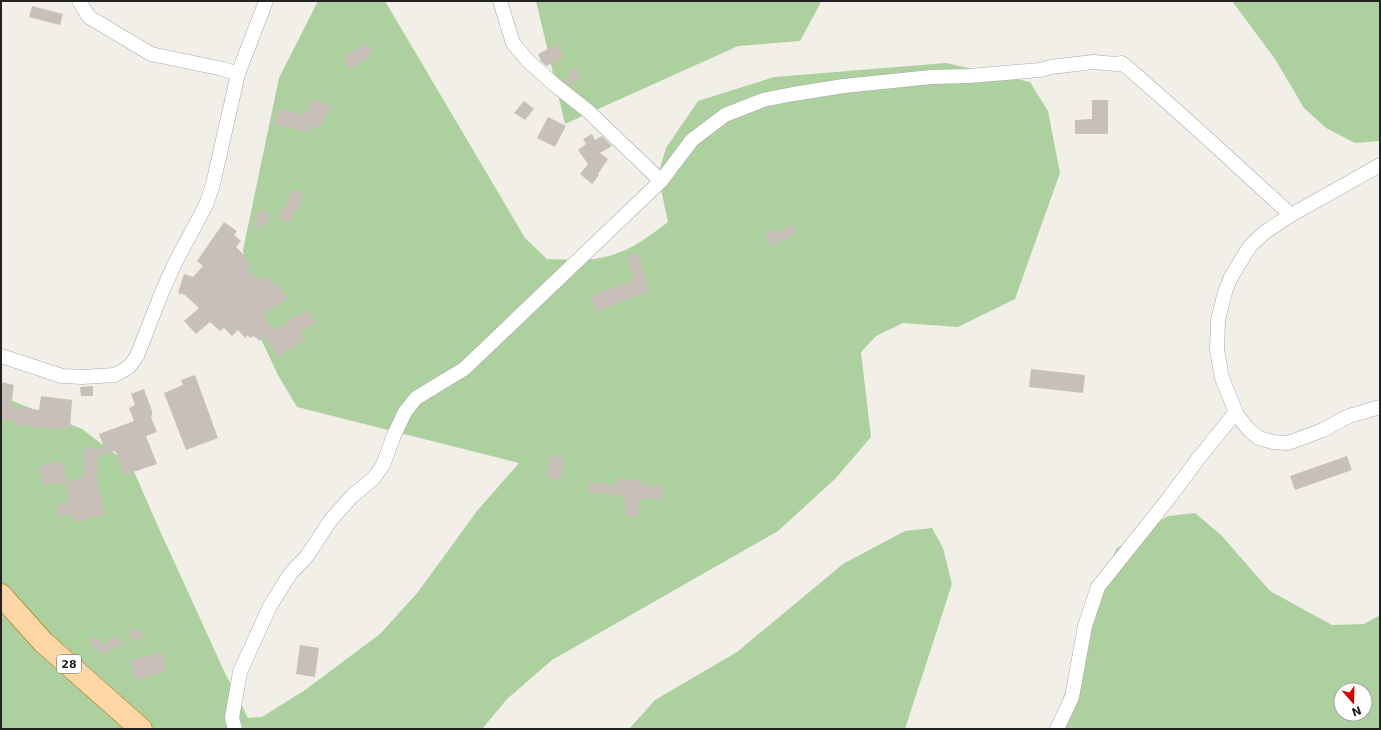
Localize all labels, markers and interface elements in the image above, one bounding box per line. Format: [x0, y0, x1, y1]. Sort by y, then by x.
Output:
road number: 28 [57, 655, 81, 673]
north arrow [1333, 682, 1373, 722]
text: N [1350, 703, 1363, 719]

